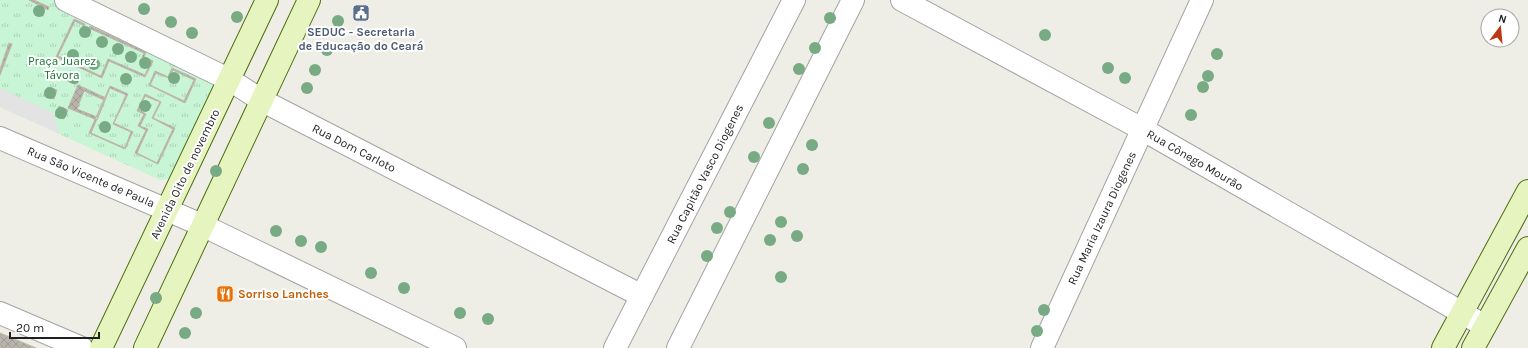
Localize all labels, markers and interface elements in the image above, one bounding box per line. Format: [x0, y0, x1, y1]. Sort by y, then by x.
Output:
public building icon: SEDUC - Secretaria de Educação do Ceará [351, 3, 371, 23]
north arrow [1480, 8, 1520, 48]
text: N [1497, 12, 1508, 26]
place label: SEDUC - Secretaria de Educação do Ceará [298, 25, 424, 53]
park label: Praça Juarez Távora [28, 54, 96, 82]
street label: Rua Capitão Vasco Diogenes [664, 102, 746, 246]
street label: Avenida Oito de novembro [147, 107, 223, 241]
street label: Rua Dom Carloto [310, 121, 398, 175]
street label: Rua Cônego Mourão [1144, 127, 1246, 193]
street label: Rua São Vicente de Paula [25, 144, 157, 210]
street label: Rua Maria Izaura Diogenes [1065, 149, 1139, 287]
restaurant icon: Sorriso Lanches [215, 284, 235, 304]
place label: Sorriso Lanches [238, 287, 329, 301]
scale bar [10, 314, 99, 340]
text: 20 m [16, 321, 44, 335]

